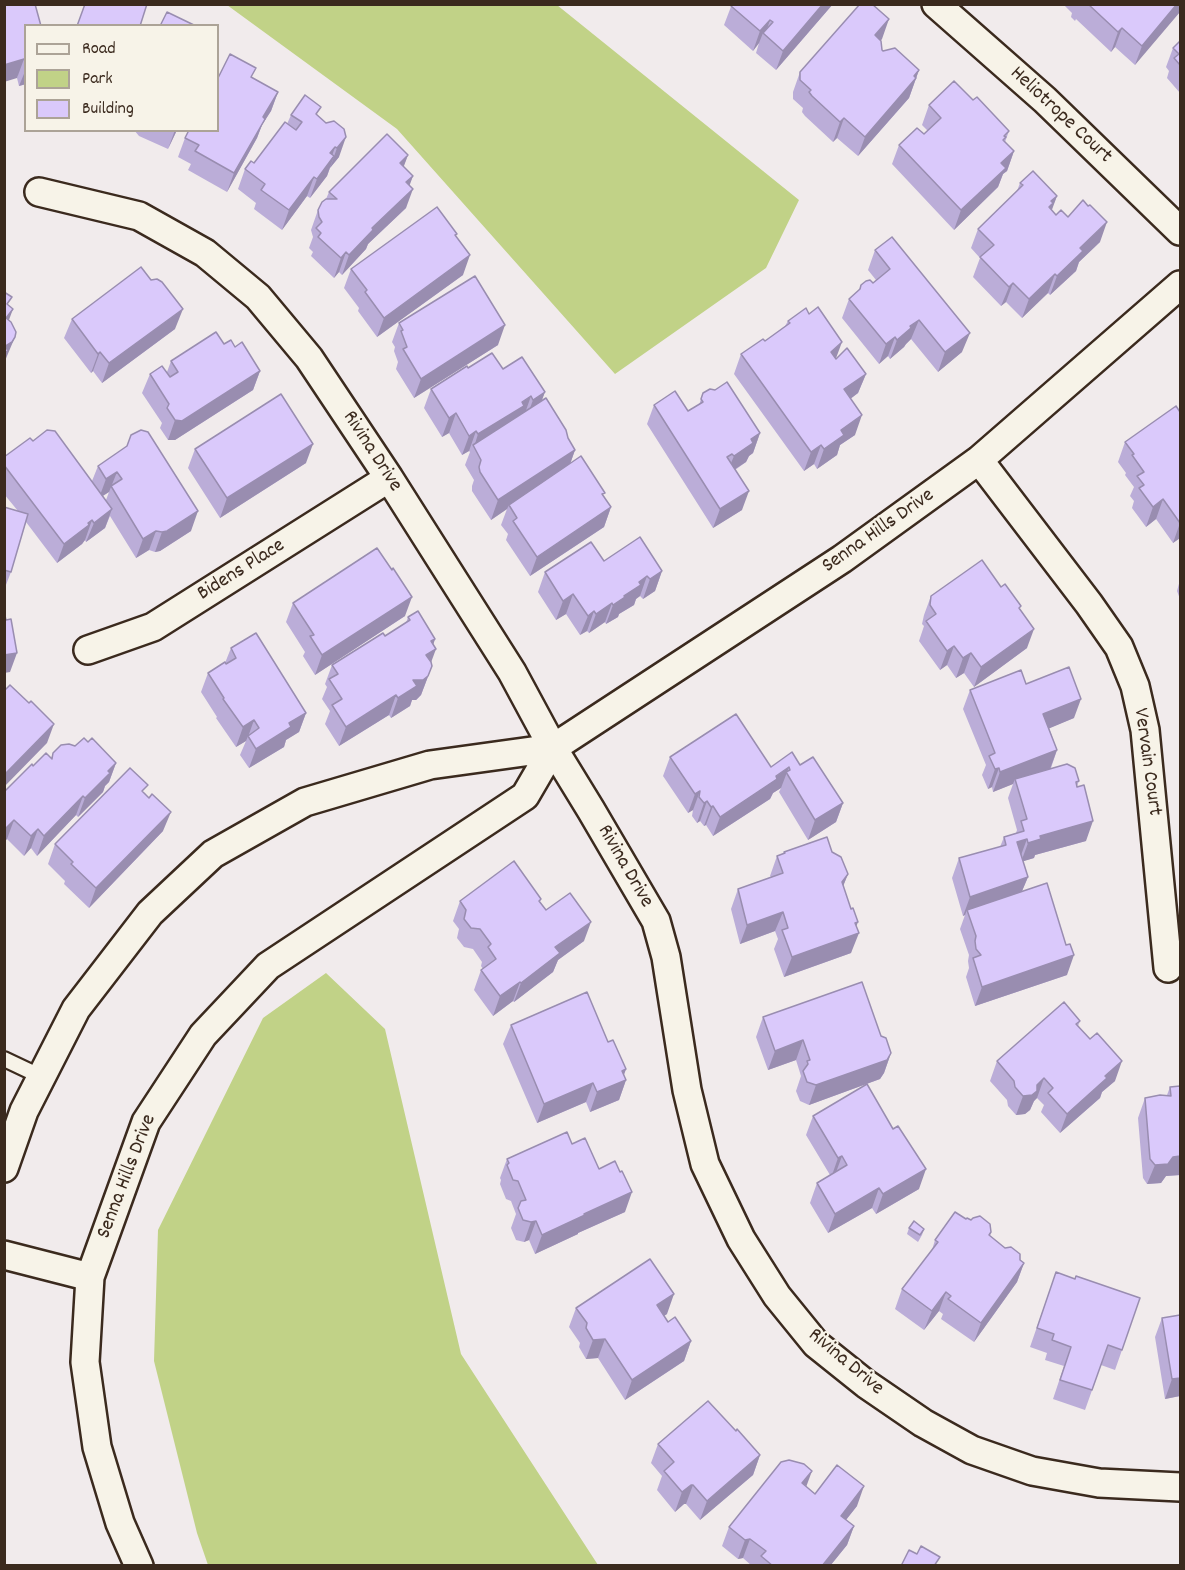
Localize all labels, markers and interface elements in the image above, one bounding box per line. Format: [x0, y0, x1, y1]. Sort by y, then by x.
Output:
legend [24, 24, 219, 132]
text: Road [82, 37, 116, 62]
street label: Heliotrope Court [1003, 62, 1117, 170]
text: Park [82, 67, 113, 92]
text: Building [82, 97, 134, 122]
street label: Rivina Drive [336, 407, 406, 497]
street label: Senna Hills Drive [818, 484, 940, 580]
street label: Bidens Place [194, 534, 290, 608]
street label: Vervain Court [1126, 707, 1166, 817]
street label: Rivina Drive [590, 821, 658, 913]
street label: Senna Hills Drive [93, 1111, 163, 1243]
street label: Rivina Drive [802, 1324, 888, 1402]

